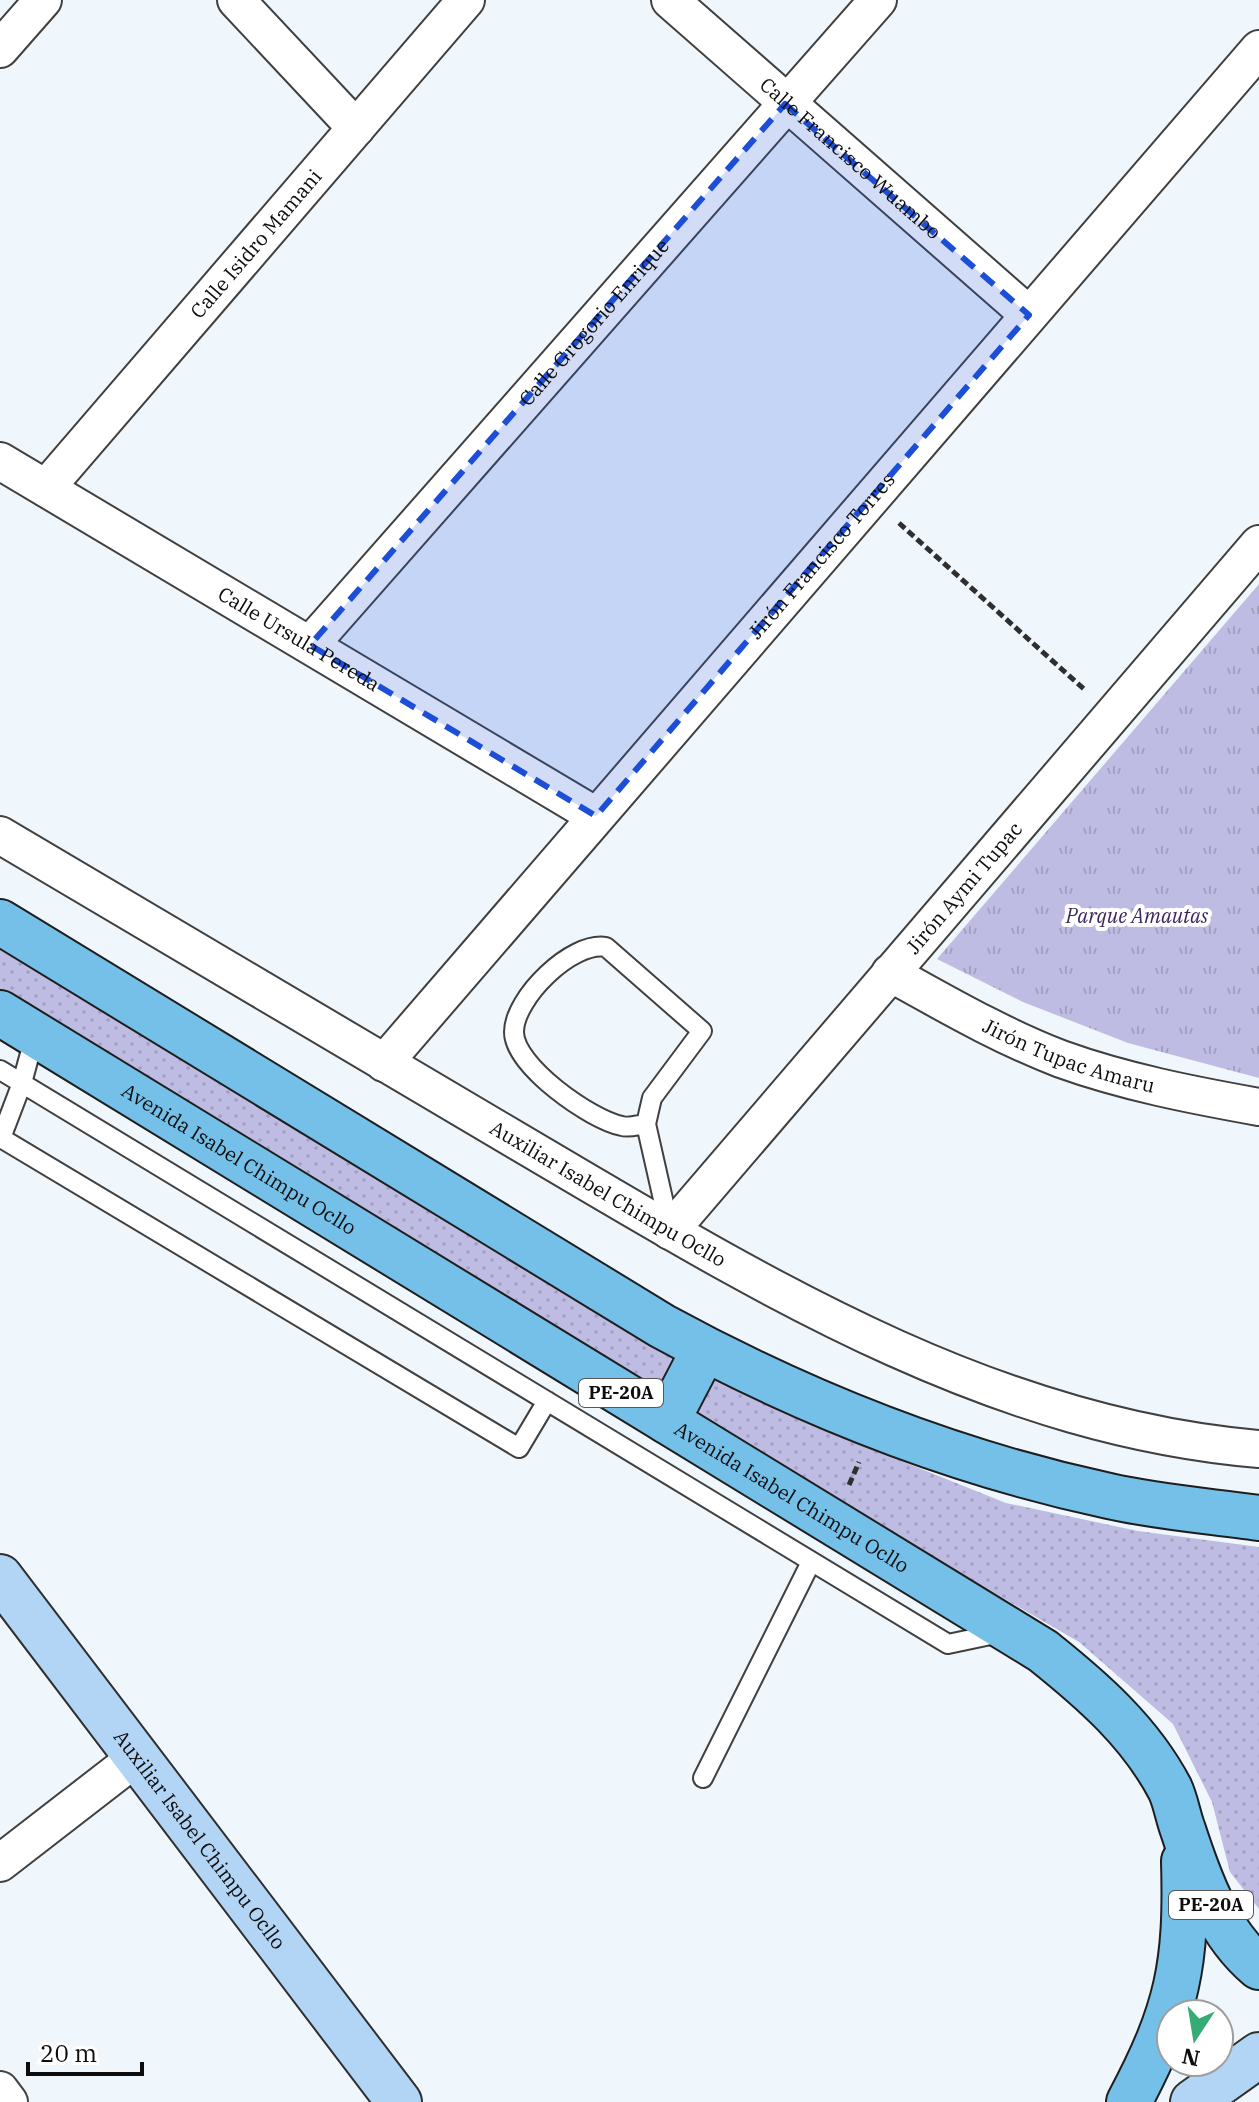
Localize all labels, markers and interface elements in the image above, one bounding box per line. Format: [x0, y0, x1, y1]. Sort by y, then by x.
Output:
street label: Calle Francisco Wuambo [754, 71, 947, 245]
street label: Calle Isidro Mamani [184, 163, 327, 324]
street label: Calle Grogorio Enrique [513, 232, 675, 411]
street label: Jirón Francisco Torres [742, 466, 901, 644]
street label: Calle Ursula Pereda [213, 580, 385, 697]
street label: Jirón Aymi Tupac [900, 816, 1028, 959]
park label: Parque Amautas [1065, 902, 1209, 929]
street label: Jirón Tupac Amaru [978, 1012, 1158, 1099]
street label: Avenida Isabel Chimpu Ocllo [117, 1077, 361, 1241]
street label: Auxiliar Isabel Chimpu Ocllo [485, 1114, 731, 1273]
road number: PE-20A [579, 1379, 663, 1407]
street label: Avenida Isabel Chimpu Ocllo [670, 1415, 914, 1579]
street label: Auxiliar Isabel Chimpu Ocllo [108, 1724, 292, 1955]
road number: PE-20A [1169, 1891, 1253, 1919]
north arrow [1155, 1998, 1235, 2078]
scale bar [28, 2026, 142, 2076]
text: 20 m [40, 2037, 97, 2069]
text: N [1179, 2042, 1202, 2074]

